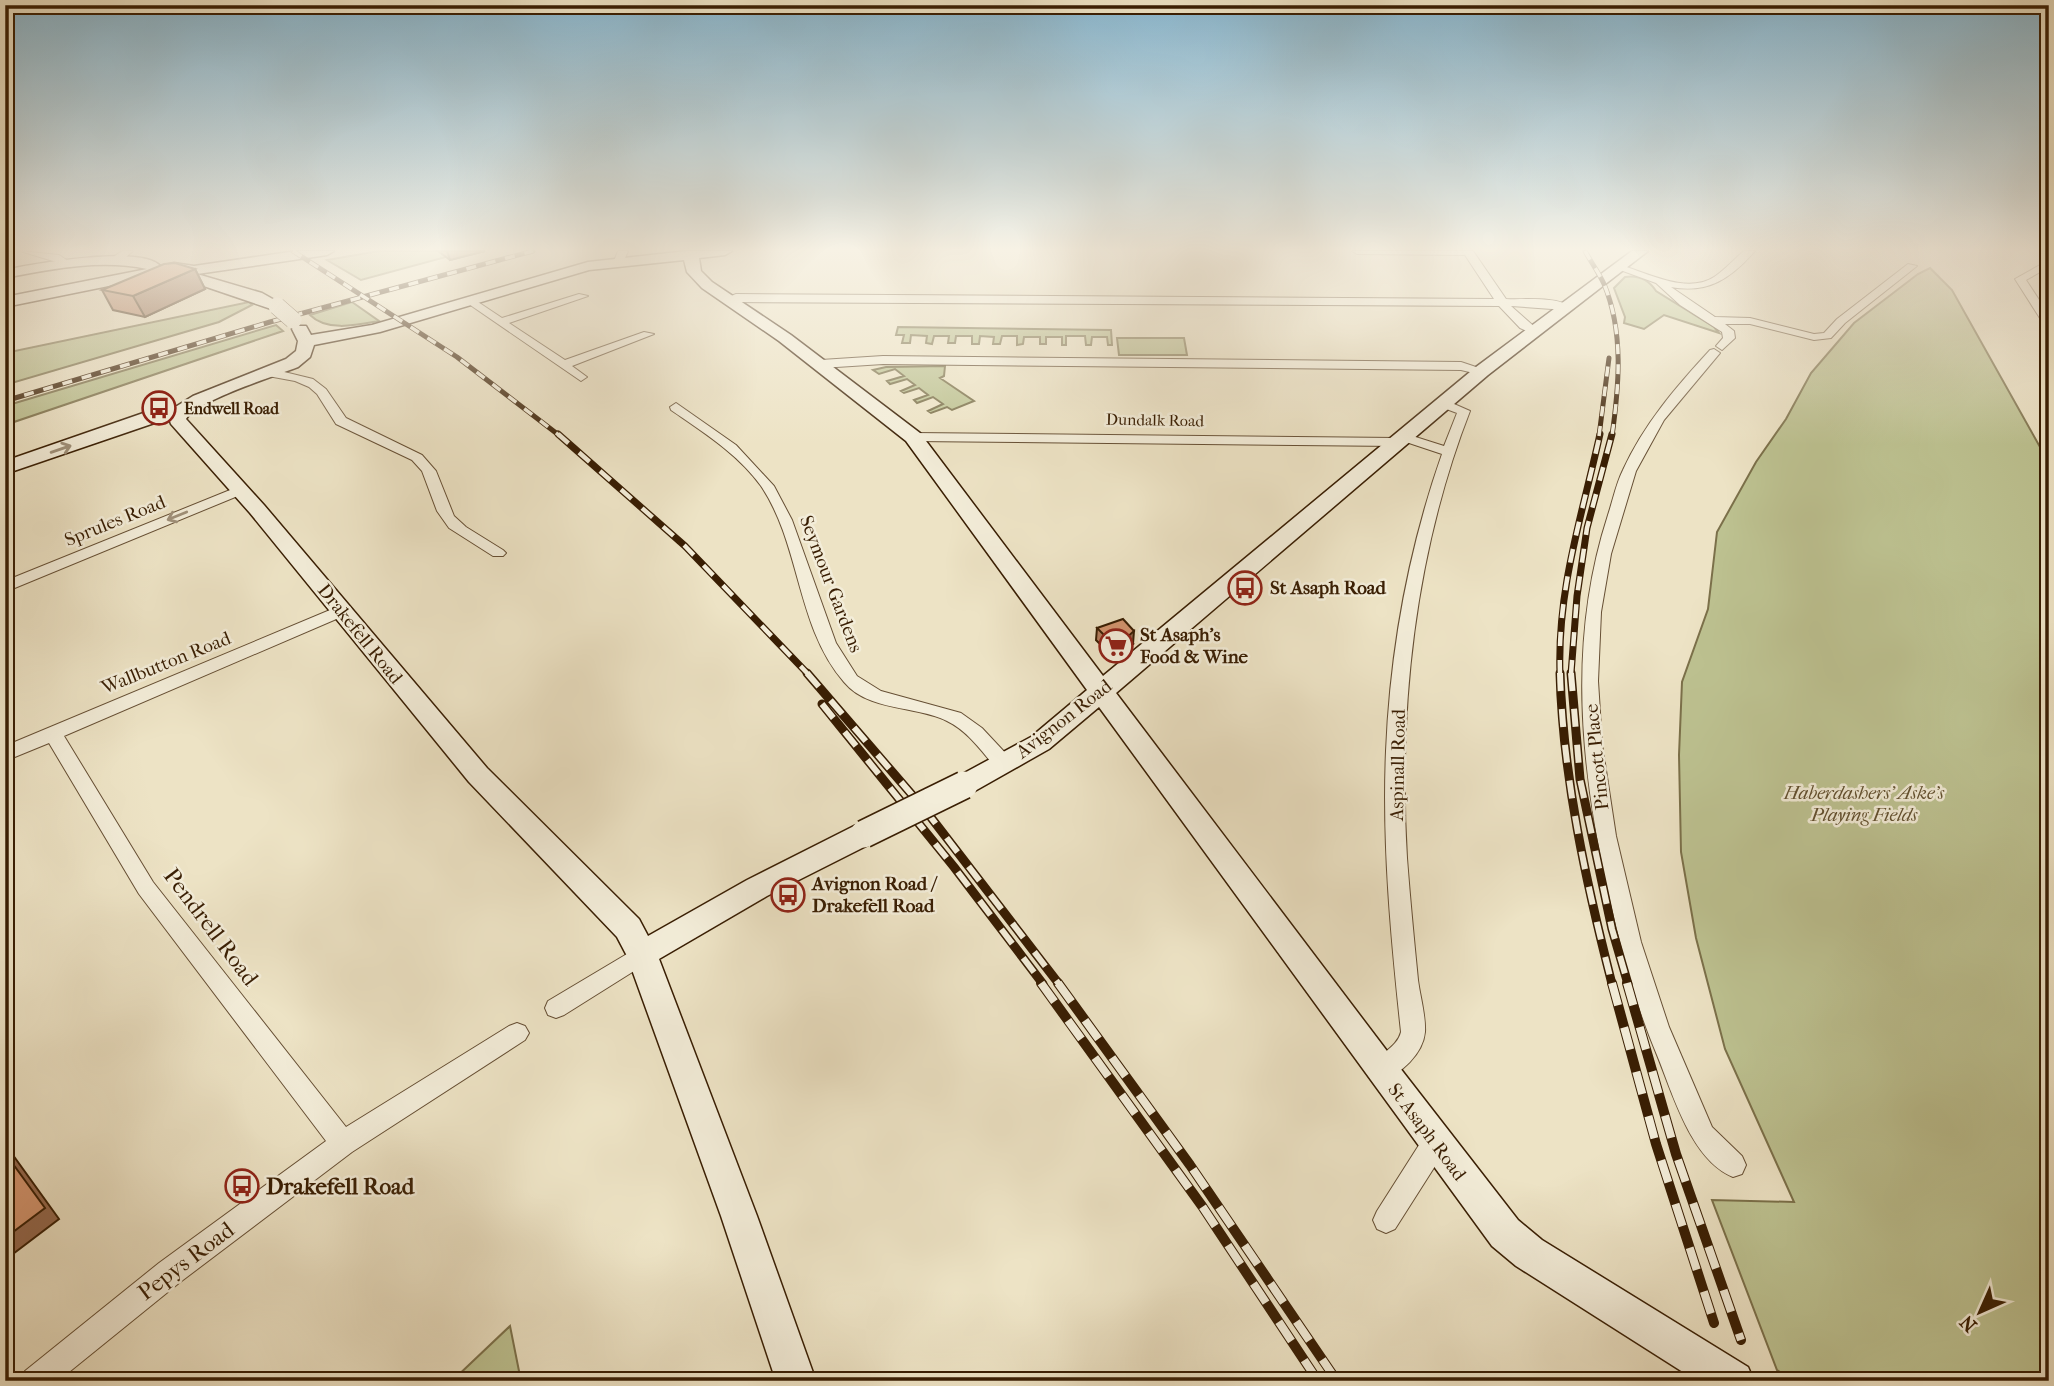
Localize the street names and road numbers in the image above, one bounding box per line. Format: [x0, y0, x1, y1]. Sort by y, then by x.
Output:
street label: Dundalk Road [1106, 410, 1205, 430]
street label: Sprules Road [61, 491, 169, 551]
street label: Seymour Gardens [795, 512, 867, 656]
street label: Drakefell Road [313, 579, 407, 689]
street label: Wallbutton Road [97, 627, 234, 699]
street label: Avignon Road [1011, 675, 1117, 764]
street label: Pincott Place [1580, 703, 1614, 811]
street label: Aspinall Road [1386, 708, 1410, 822]
street label: Pendrell Road [158, 863, 264, 992]
street label: St Asaph Road [1383, 1079, 1471, 1185]
street label: Pepys Road [133, 1216, 240, 1306]

